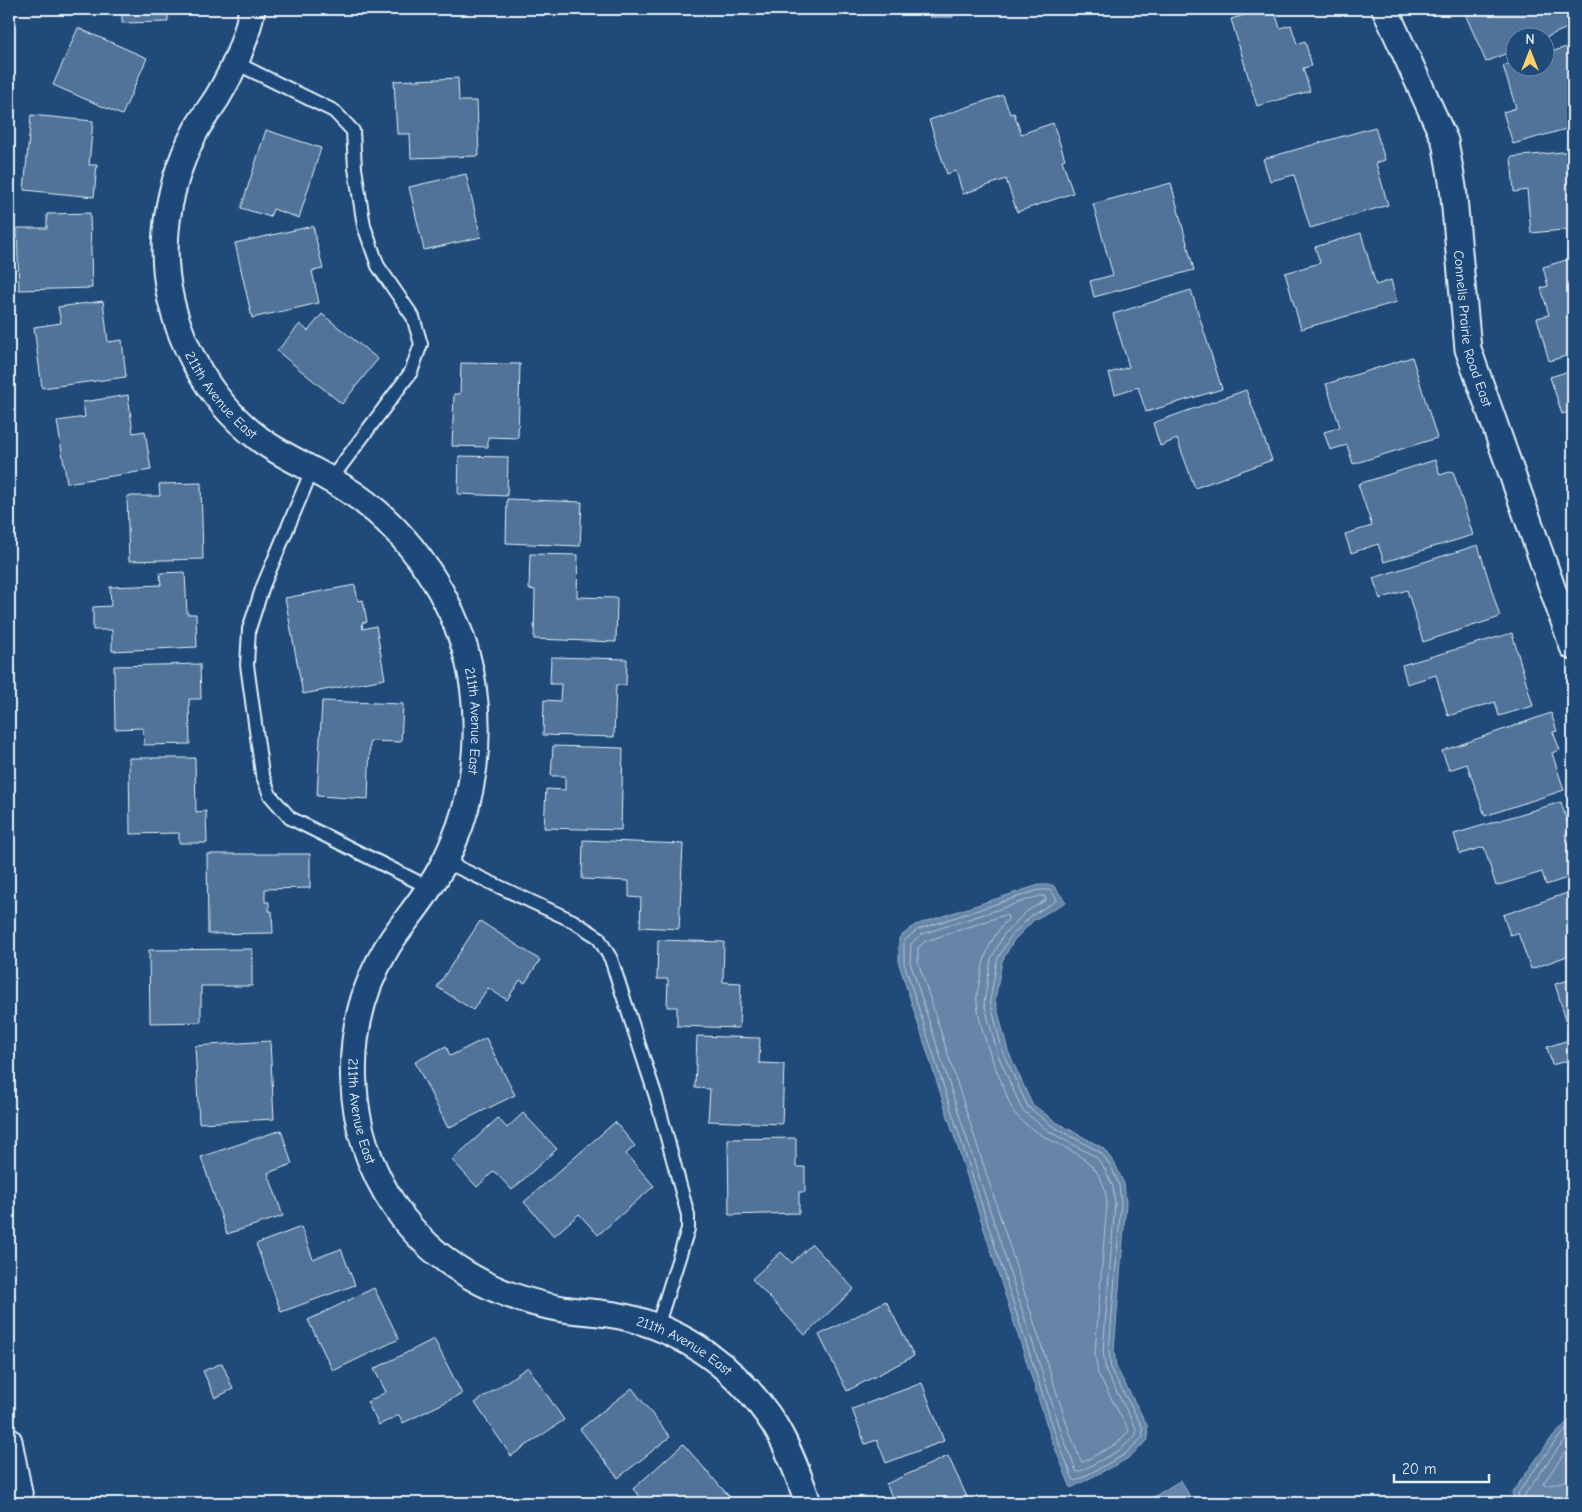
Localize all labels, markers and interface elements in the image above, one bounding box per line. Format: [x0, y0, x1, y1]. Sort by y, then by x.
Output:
north arrow [1504, 28, 1554, 78]
text: N [1525, 31, 1535, 48]
street label: Connells Prairie Road East [1450, 249, 1496, 410]
street label: 211th Avenue East [181, 349, 261, 443]
street label: 211th Avenue East [461, 666, 484, 776]
street label: 211th Avenue East [344, 1058, 380, 1167]
street label: 211th Avenue East [634, 1312, 736, 1380]
scale bar [1394, 1452, 1490, 1484]
text: 20 m [1402, 1460, 1436, 1478]

